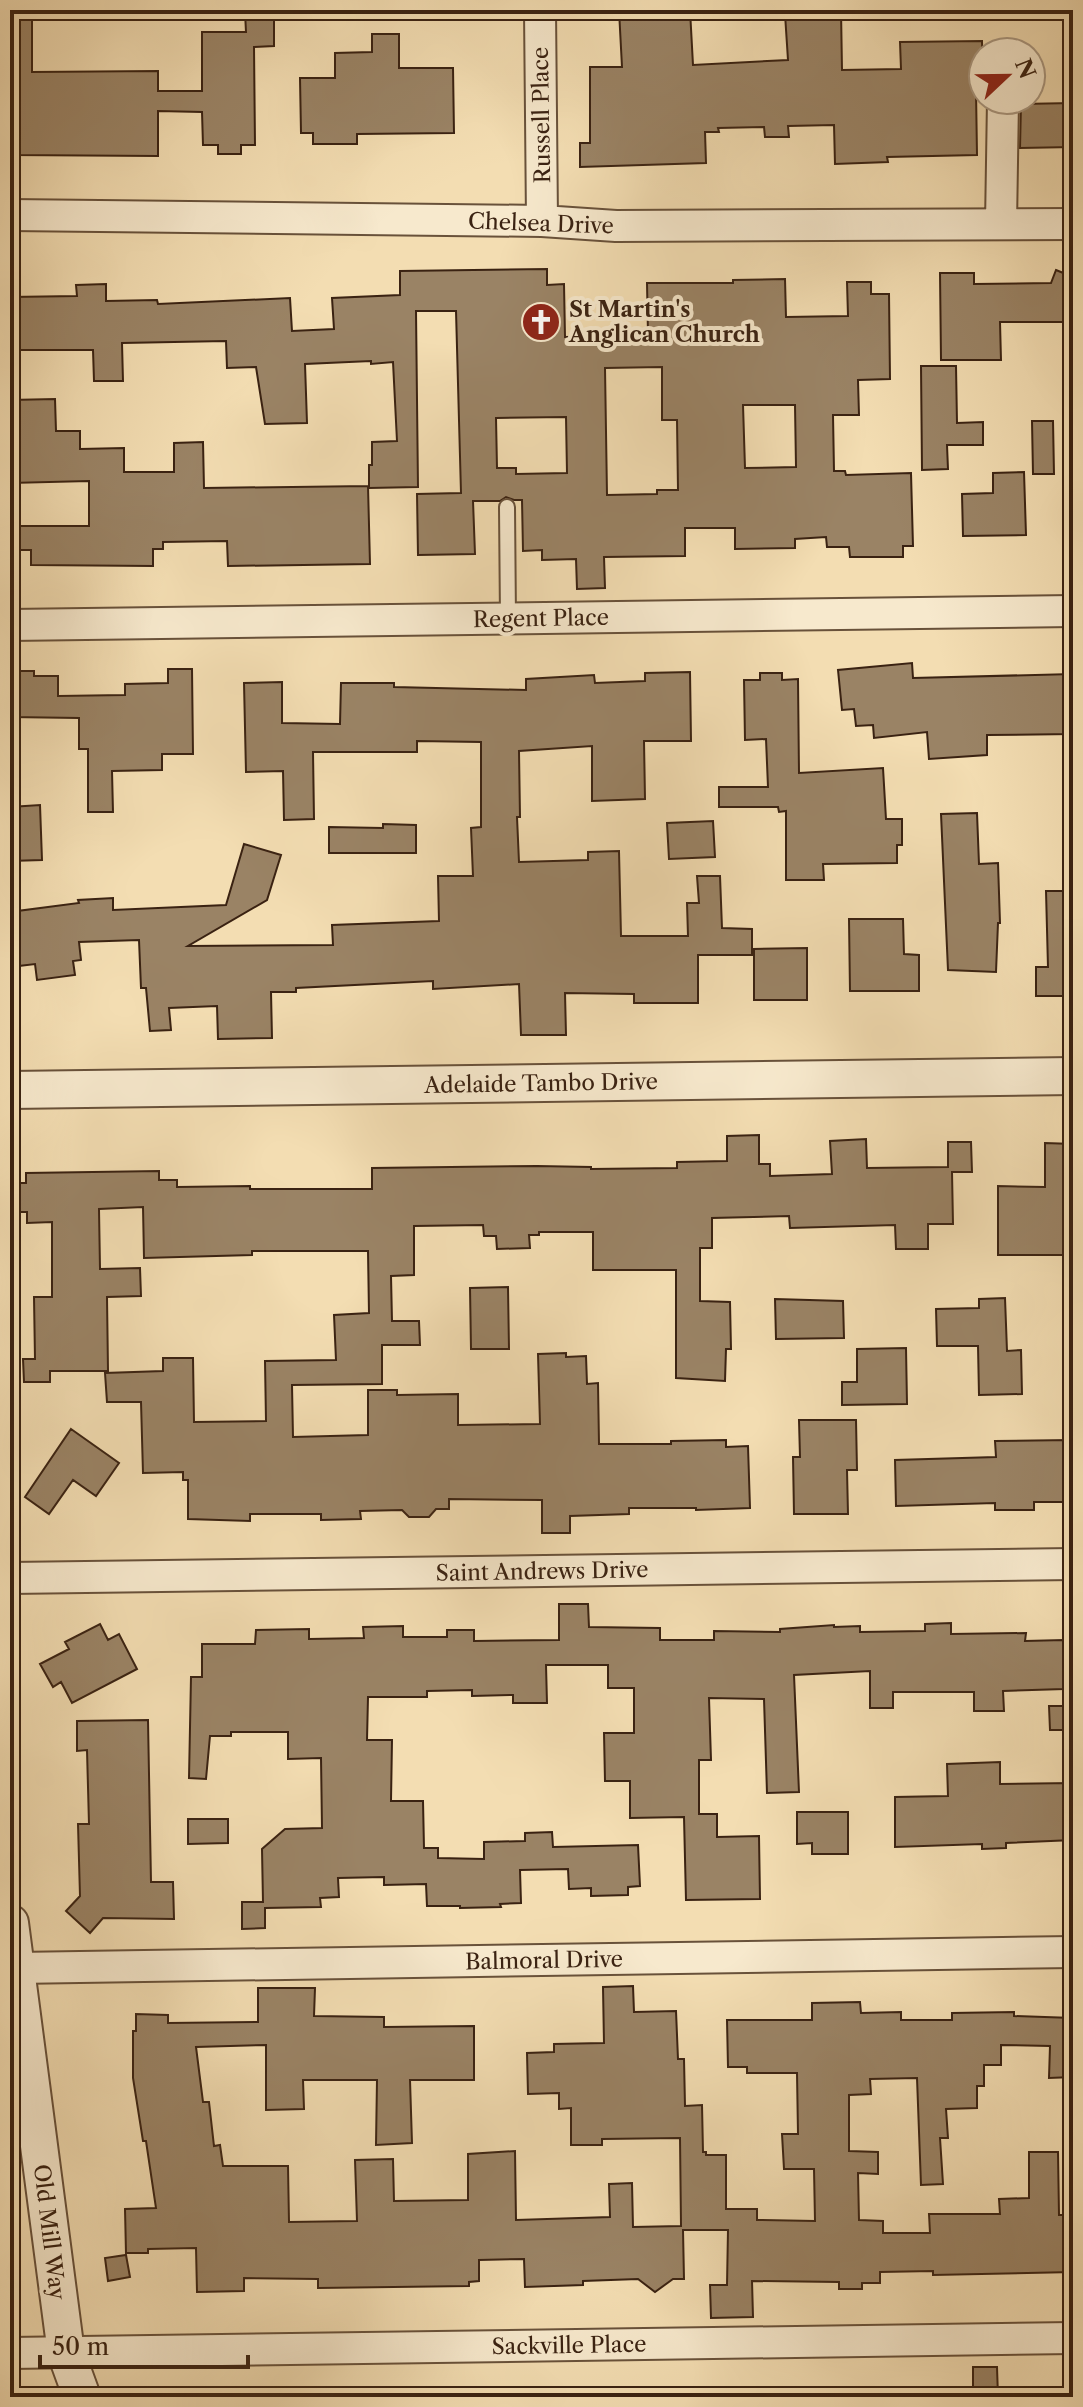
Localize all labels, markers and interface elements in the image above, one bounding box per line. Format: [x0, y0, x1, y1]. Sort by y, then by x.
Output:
north arrow [967, 36, 1047, 116]
street label: Russell Place [527, 46, 556, 184]
text: N [1009, 55, 1041, 83]
street label: Chelsea Drive [468, 207, 614, 240]
place label: St Martin's Anglican Church [568, 296, 760, 348]
church icon: St Martin's Anglican Church [520, 301, 562, 343]
street label: Regent Place [473, 604, 609, 633]
street label: Adelaide Tambo Drive [423, 1068, 658, 1099]
street label: Saint Andrews Drive [435, 1556, 649, 1587]
street label: Balmoral Drive [465, 1946, 623, 1975]
street label: Old Mill Way [28, 2163, 71, 2302]
scale bar [40, 2319, 248, 2369]
street label: Sackville Place [491, 2331, 647, 2360]
text: 50 m [52, 2332, 109, 2361]

